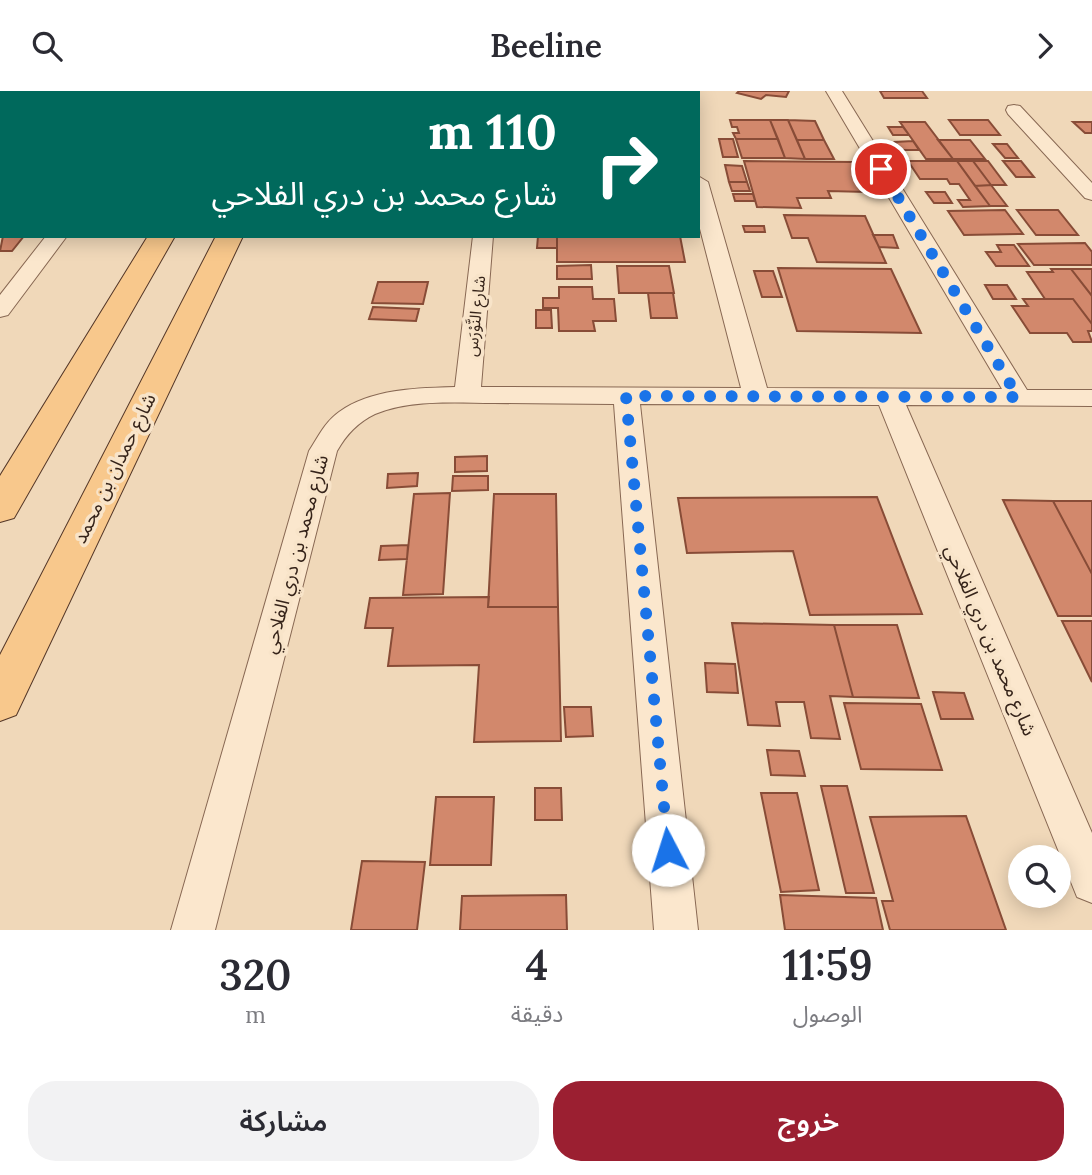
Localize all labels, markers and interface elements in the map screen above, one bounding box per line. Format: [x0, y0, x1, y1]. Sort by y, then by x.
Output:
text: Beeline [490, 25, 602, 66]
icon: search [28, 27, 66, 65]
icon: forward [1026, 27, 1064, 65]
text: 110 m [428, 100, 557, 162]
icon: right [581, 119, 672, 210]
pin [851, 139, 911, 199]
icon: arrive [862, 150, 900, 188]
text: شارع محمد بن دري الفلاحي [212, 173, 557, 214]
street label: شارع النَّوْرَس [461, 275, 492, 358]
street label: شارع حمدان بن محمد [67, 389, 163, 548]
street label: شارع محمد بن دري الفلاحي [257, 452, 336, 657]
street label: شارع محمد بن دري الفلاحي [937, 541, 1042, 740]
position arrow [631, 813, 705, 887]
map controls [1008, 845, 1071, 908]
button: search [1008, 845, 1071, 908]
text: 4 [526, 938, 548, 992]
text: 11:59 [782, 938, 873, 992]
text: 320 [219, 948, 292, 1002]
text: دقيقة [511, 999, 563, 1028]
text: الوصول [793, 999, 863, 1028]
text: m [245, 1000, 266, 1029]
button: مشاركة [28, 1081, 539, 1161]
button: خروج [553, 1081, 1064, 1161]

